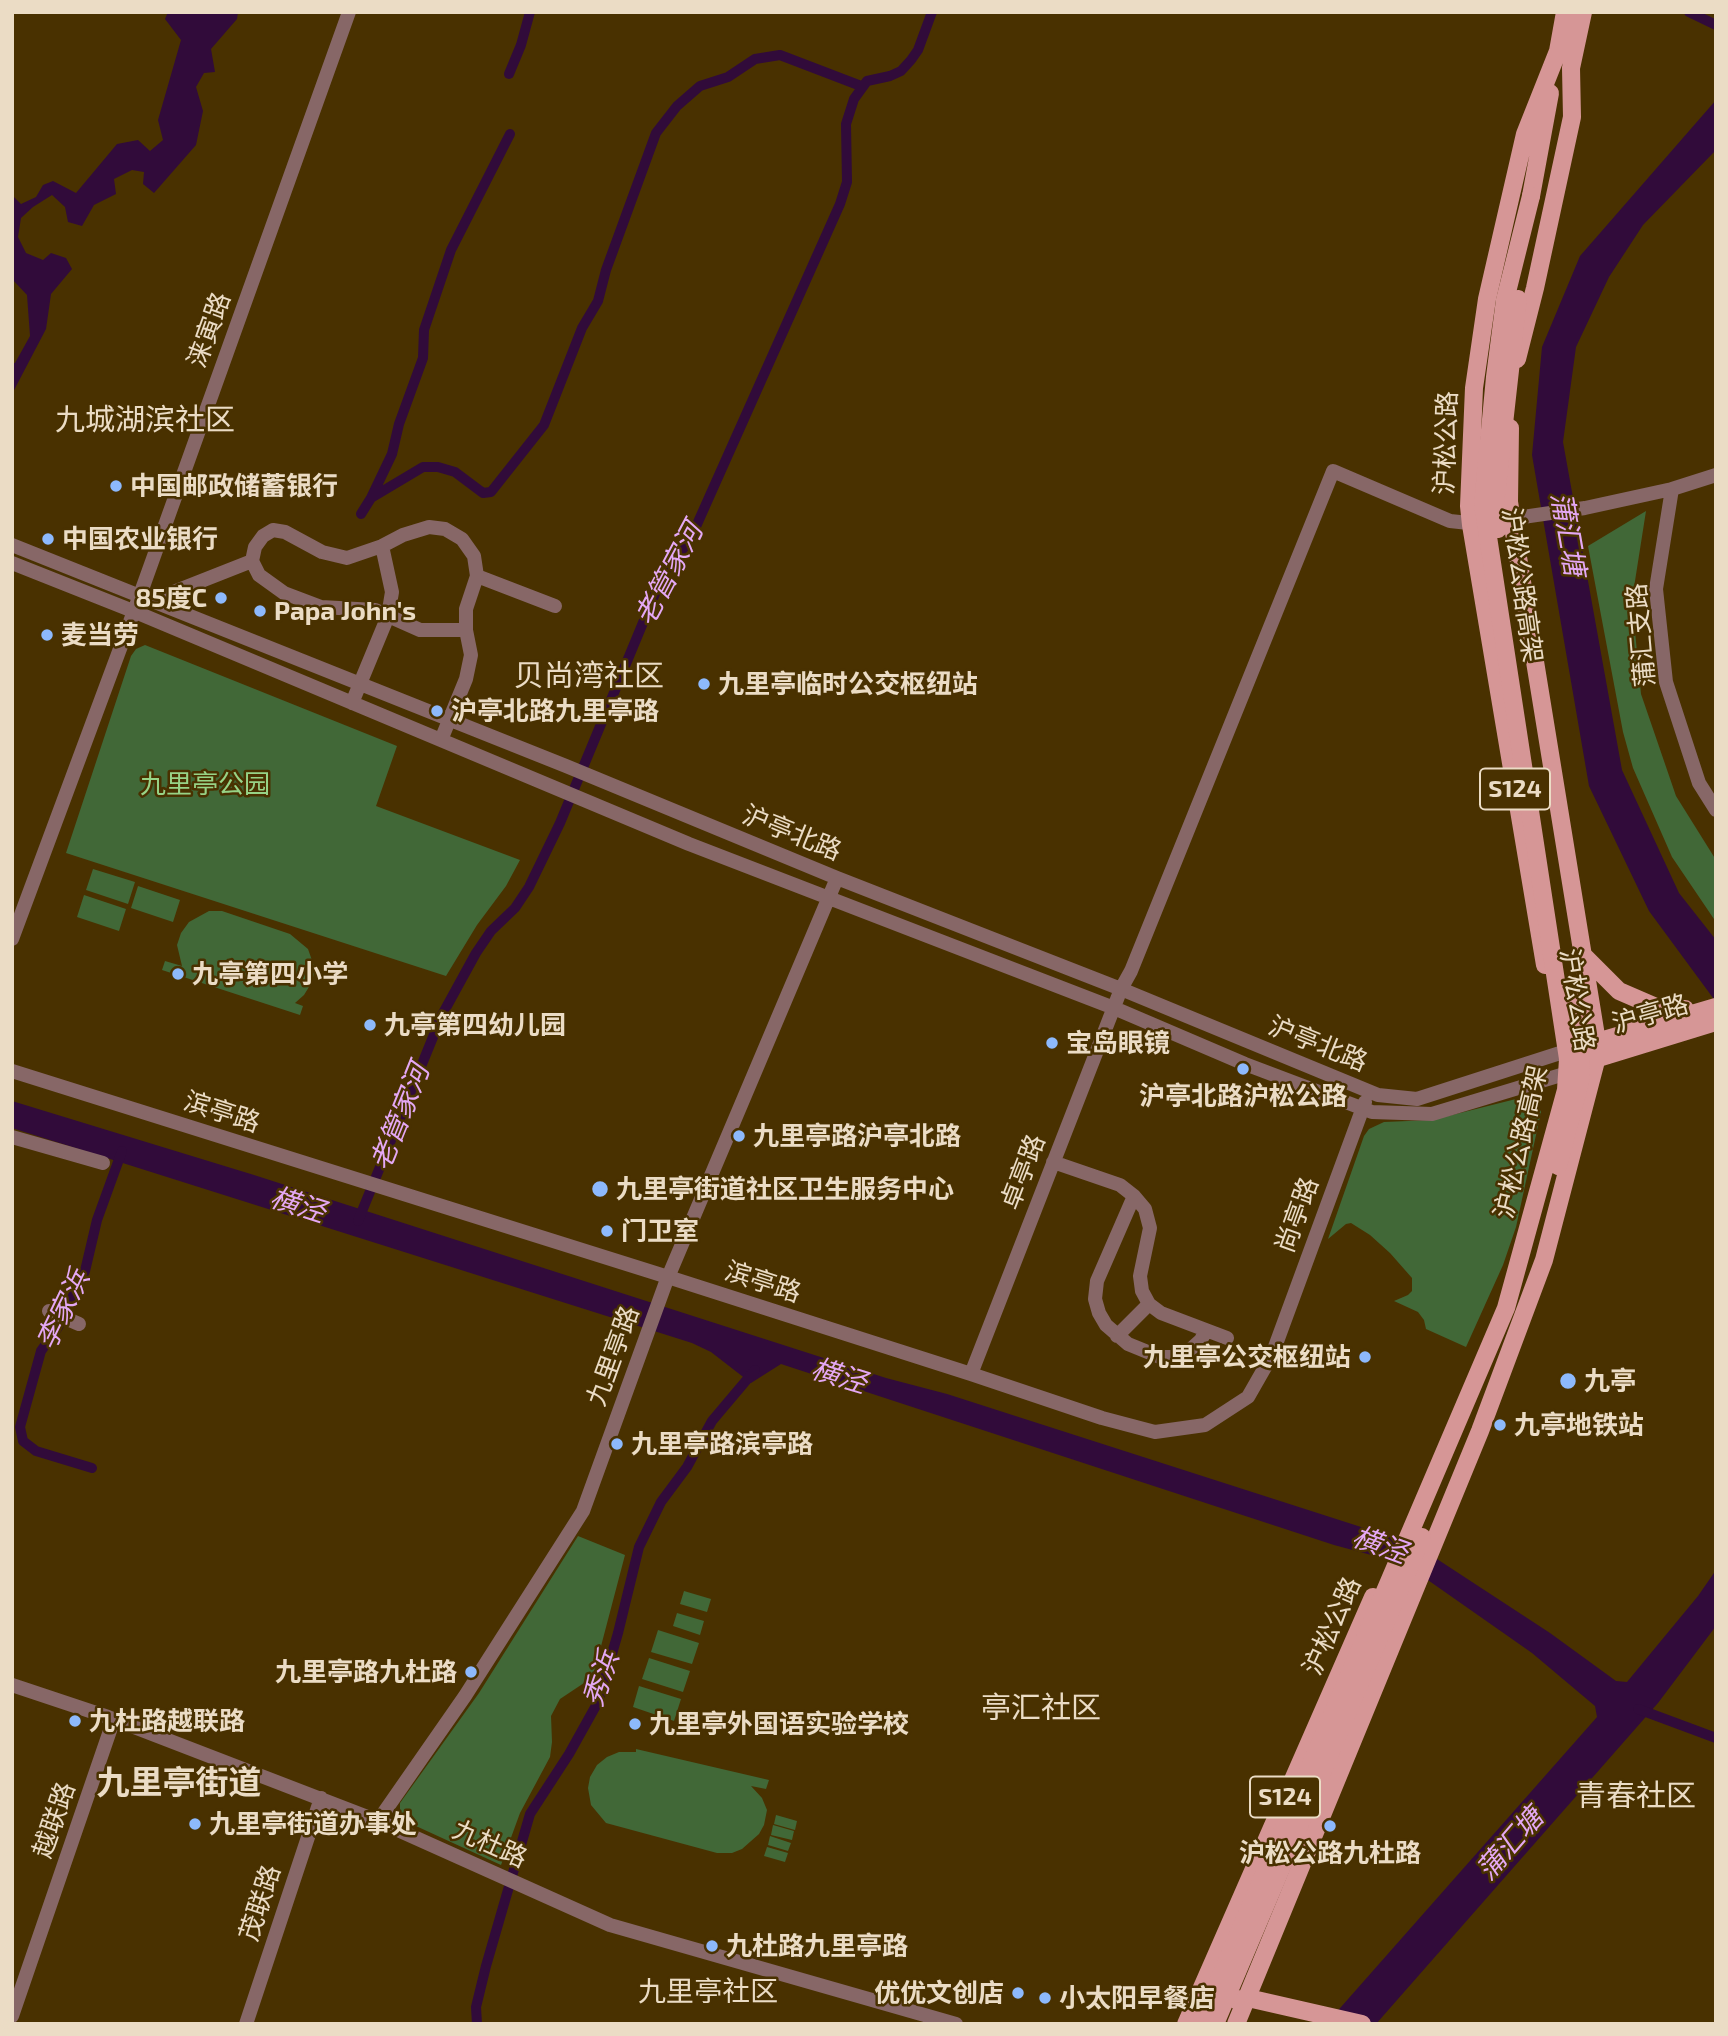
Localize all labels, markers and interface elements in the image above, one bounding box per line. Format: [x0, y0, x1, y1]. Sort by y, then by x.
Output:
street label: 涞寅路 [181, 288, 237, 372]
street label: 沪松公路 [1429, 390, 1463, 496]
district label: 九城湖滨社区 [55, 402, 235, 438]
place label: 中国邮政储蓄银行 [130, 470, 338, 502]
marker: 中国邮政储蓄银行 [108, 478, 124, 494]
water label: 蒲汇塘 [1544, 490, 1592, 578]
street label: 沪松公路高架 [1496, 506, 1548, 664]
water label: 老管家河 [628, 517, 710, 631]
place label: 中国农业银行 [62, 523, 218, 555]
marker: 中国农业银行 [40, 531, 56, 547]
place label: 85度C [135, 582, 207, 614]
street label: 蒲汇支路 [1621, 582, 1661, 688]
marker: 85度C [213, 590, 229, 606]
place label: Papa John's [274, 595, 416, 627]
marker: Papa John's [252, 603, 268, 619]
place label: 麦当劳 [61, 619, 139, 651]
marker: 麦当劳 [39, 627, 55, 643]
district label: 贝尚湾社区 [514, 658, 664, 694]
place label: 九里亭临时公交枢纽站 [718, 668, 978, 700]
marker: 九里亭临时公交枢纽站 [696, 676, 712, 692]
place label: 沪亭北路九里亭路 [451, 695, 659, 727]
marker: 沪亭北路九里亭路 [429, 703, 445, 719]
park label: 九里亭公园 [140, 768, 270, 800]
road number: S124 [1480, 768, 1550, 810]
street label: 沪亭北路 [738, 799, 846, 867]
street label: 沪松公路 [1553, 946, 1601, 1054]
place label: 九亭第四小学 [192, 958, 348, 990]
marker: 九亭第四小学 [170, 966, 186, 982]
street label: 沪亭路 [1608, 988, 1692, 1040]
place label: 九亭第四幼儿园 [384, 1009, 566, 1041]
street label: 沪亭北路 [1264, 1010, 1372, 1078]
marker: 九亭第四幼儿园 [362, 1017, 378, 1033]
place label: 宝岛眼镜 [1066, 1027, 1170, 1059]
marker: 宝岛眼镜 [1044, 1035, 1060, 1051]
water label: 老管家河 [363, 1059, 437, 1175]
marker: 沪亭北路沪松公路 [1235, 1061, 1251, 1077]
street label: 沪松公路高架 [1488, 1062, 1554, 1222]
place label: 沪亭北路沪松公路 [1139, 1080, 1347, 1112]
street label: 滨亭路 [180, 1085, 264, 1139]
place label: 九里亭路沪亭北路 [753, 1120, 961, 1152]
marker: 九里亭路沪亭北路 [731, 1128, 747, 1144]
street label: 卓亭路 [994, 1130, 1052, 1214]
place label: 九里亭街道社区卫生服务中心 [616, 1173, 954, 1205]
street label: 尚亭路 [1269, 1173, 1325, 1257]
marker: 九里亭街道社区卫生服务中心 [590, 1179, 610, 1199]
water label: 横泾 [266, 1180, 330, 1230]
place label: 门卫室 [621, 1215, 699, 1247]
marker: 门卫室 [599, 1223, 615, 1239]
street label: 滨亭路 [721, 1255, 805, 1309]
water label: 李家浜 [29, 1265, 97, 1355]
street label: 九里亭路 [581, 1302, 645, 1410]
place label: 九里亭公交枢纽站 [1143, 1341, 1351, 1373]
marker: 九里亭公交枢纽站 [1357, 1349, 1373, 1365]
water label: 横泾 [807, 1352, 871, 1400]
place label: 九亭 [1584, 1365, 1636, 1397]
marker: 九亭 [1558, 1371, 1578, 1391]
place label: 九亭地铁站 [1514, 1409, 1644, 1441]
marker: 九亭地铁站 [1492, 1417, 1508, 1433]
place label: 九里亭路滨亭路 [631, 1428, 813, 1460]
marker: 九里亭路滨亭路 [609, 1436, 625, 1452]
water label: 横泾 [1348, 1520, 1412, 1570]
street label: 沪松公路 [1297, 1572, 1367, 1680]
water label: 秀浜 [576, 1647, 626, 1711]
place label: 九里亭路九杜路 [275, 1656, 457, 1688]
marker: 九里亭路九杜路 [463, 1664, 479, 1680]
district label: 亭汇社区 [981, 1690, 1101, 1726]
place label: 九杜路越联路 [89, 1705, 245, 1737]
place label: 九里亭外国语实验学校 [649, 1708, 909, 1740]
marker: 九杜路越联路 [67, 1713, 83, 1729]
marker: 九里亭外国语实验学校 [627, 1716, 643, 1732]
district label: 九里亭街道 [97, 1763, 261, 1803]
road number: S124 [1250, 1777, 1320, 1818]
street label: 越联路 [27, 1778, 81, 1862]
district label: 青春社区 [1576, 1778, 1696, 1814]
water label: 蒲汇塘 [1470, 1801, 1550, 1887]
place label: 九里亭街道办事处 [209, 1808, 417, 1840]
street label: 九杜路 [448, 1814, 532, 1874]
marker: 九里亭街道办事处 [187, 1816, 203, 1832]
marker: 沪松公路九杜路 [1322, 1818, 1338, 1834]
place label: 沪松公路九杜路 [1239, 1837, 1421, 1869]
street label: 茂联路 [233, 1861, 287, 1945]
place label: 九杜路九里亭路 [726, 1930, 908, 1962]
marker: 九杜路九里亭路 [704, 1938, 720, 1954]
district label: 九里亭社区 [638, 1975, 778, 2009]
place label: 优优文创店 [874, 1977, 1004, 2009]
place label: 小太阳早餐店 [1059, 1982, 1215, 2014]
marker: 优优文创店 [1010, 1985, 1026, 2001]
marker: 小太阳早餐店 [1037, 1990, 1053, 2006]

